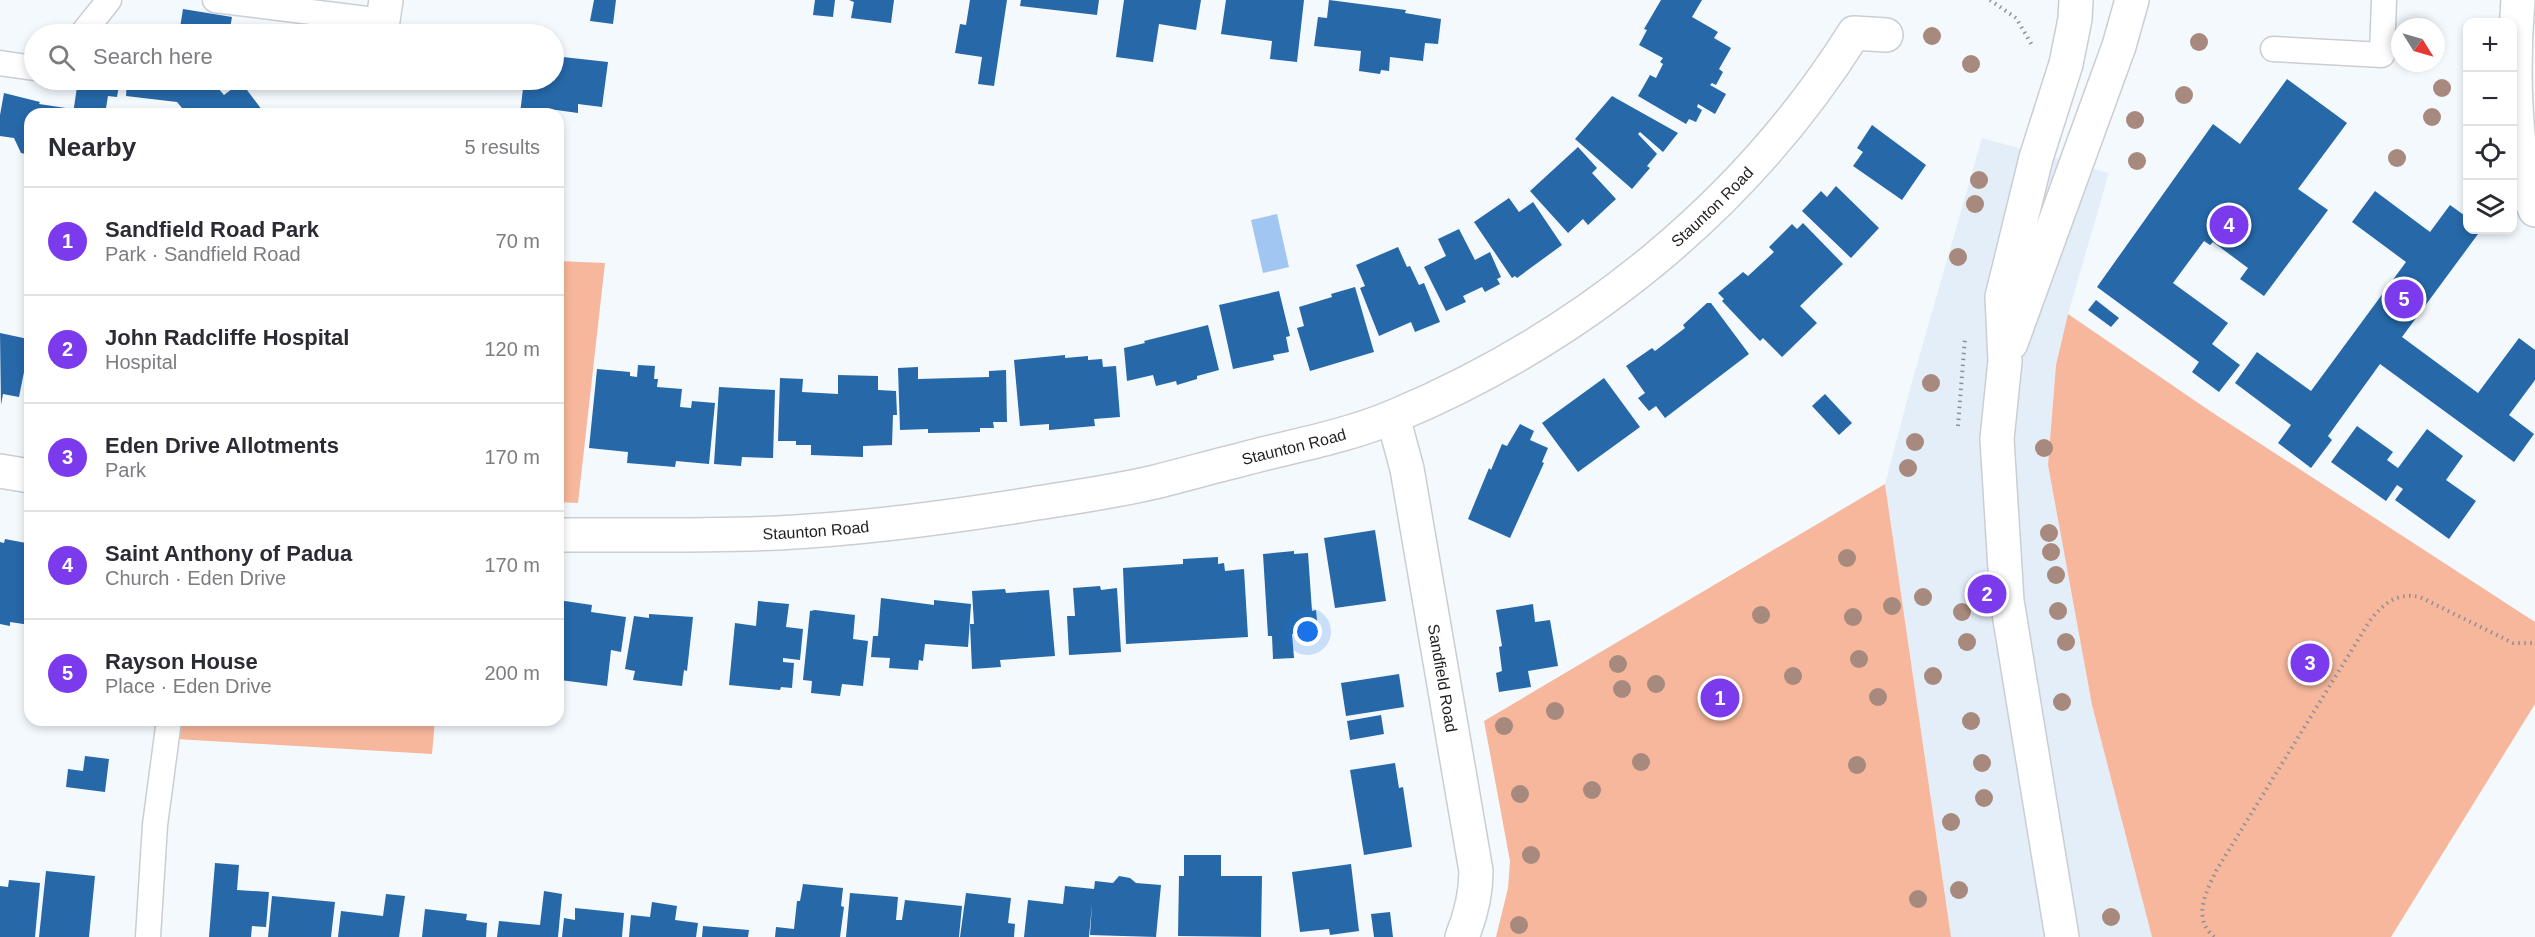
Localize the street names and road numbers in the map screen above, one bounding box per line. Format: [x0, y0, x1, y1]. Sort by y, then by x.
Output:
street label: Staunton Road [1668, 164, 1756, 250]
street label: Staunton Road [1240, 426, 1348, 468]
street label: Staunton Road [762, 518, 870, 543]
street label: Sandfield Road [1425, 623, 1460, 734]

